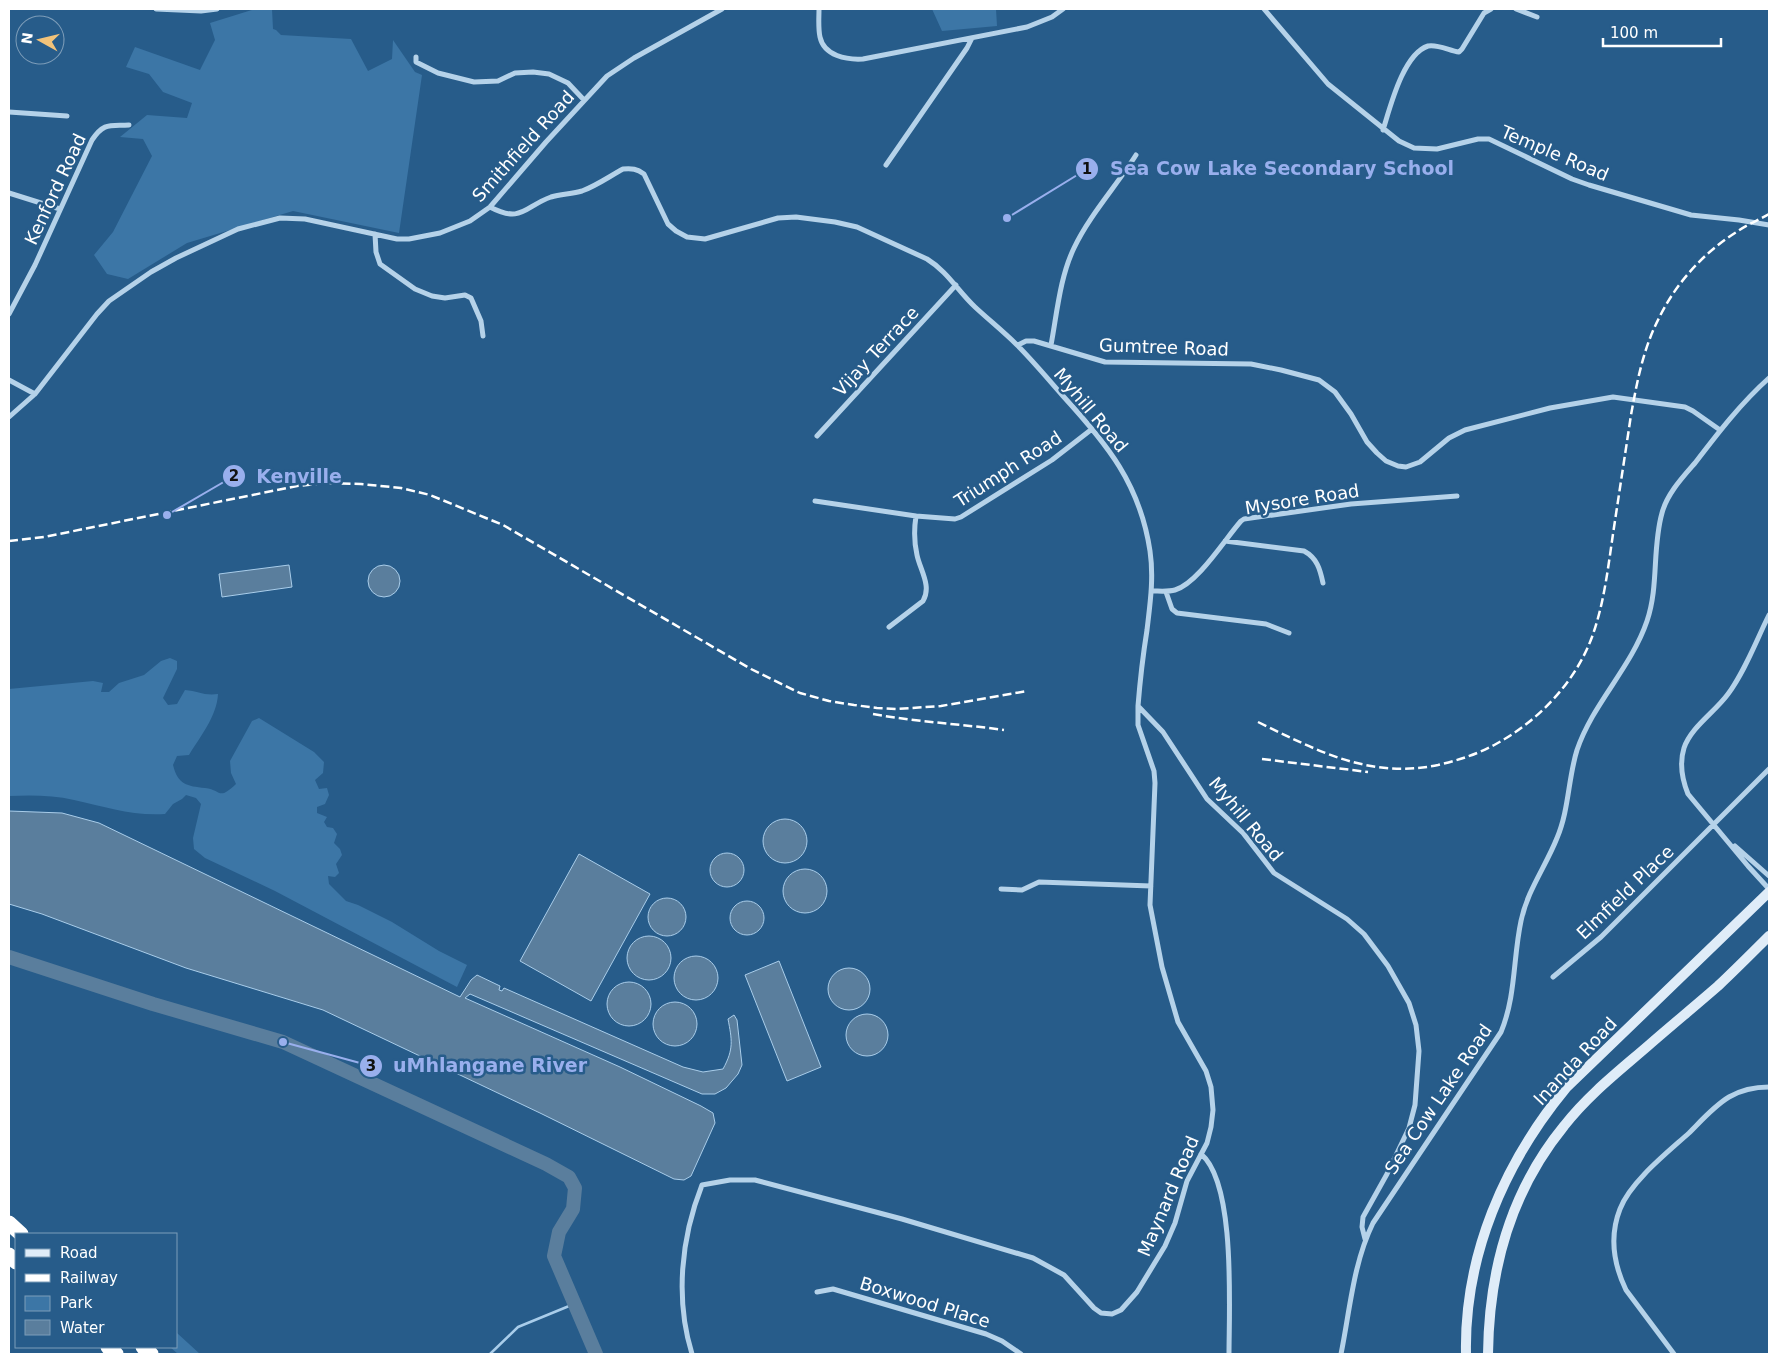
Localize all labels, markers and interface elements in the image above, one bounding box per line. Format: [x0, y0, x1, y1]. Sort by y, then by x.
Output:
north arrow [15, 15, 65, 65]
scale bar [1603, 15, 1720, 47]
text: 100 m [1610, 24, 1658, 42]
text: N [18, 31, 36, 45]
street label: Smithfield Road [468, 86, 578, 206]
street label: Temple Road [1497, 120, 1612, 185]
street label: Kenford Road [20, 130, 90, 248]
callout: Sea Cow Lake Secondary School [1075, 152, 1464, 186]
text: Sea Cow Lake Secondary School [1110, 157, 1454, 179]
text: 1 [1082, 160, 1092, 178]
street label: Vijay Terrace [829, 302, 923, 400]
street label: Gumtree Road [1099, 334, 1229, 360]
street label: Myhill Road [1050, 364, 1132, 456]
street label: Triumph Road [950, 427, 1065, 512]
callout: Kenville [221, 459, 352, 493]
text: Kenville [256, 465, 342, 487]
text: 2 [229, 467, 239, 485]
street label: Mysore Road [1243, 480, 1361, 518]
street label: Myhill Road [1205, 773, 1287, 865]
street label: Elmfield Place [1572, 841, 1678, 943]
street label: Inanda Road [1529, 1013, 1621, 1109]
street label: Sea Cow Lake Road [1380, 1020, 1496, 1178]
callout: uMhlangane River [358, 1049, 597, 1083]
text: uMhlangane River [393, 1054, 588, 1076]
text: 3 [366, 1057, 376, 1075]
street label: Maynard Road [1133, 1132, 1203, 1260]
legend [15, 1233, 178, 1348]
text: Road [60, 1244, 98, 1262]
text: Railway [60, 1269, 118, 1287]
street label: Boxwood Place [857, 1272, 993, 1332]
text: Park [60, 1294, 93, 1312]
text: Water [60, 1319, 105, 1337]

